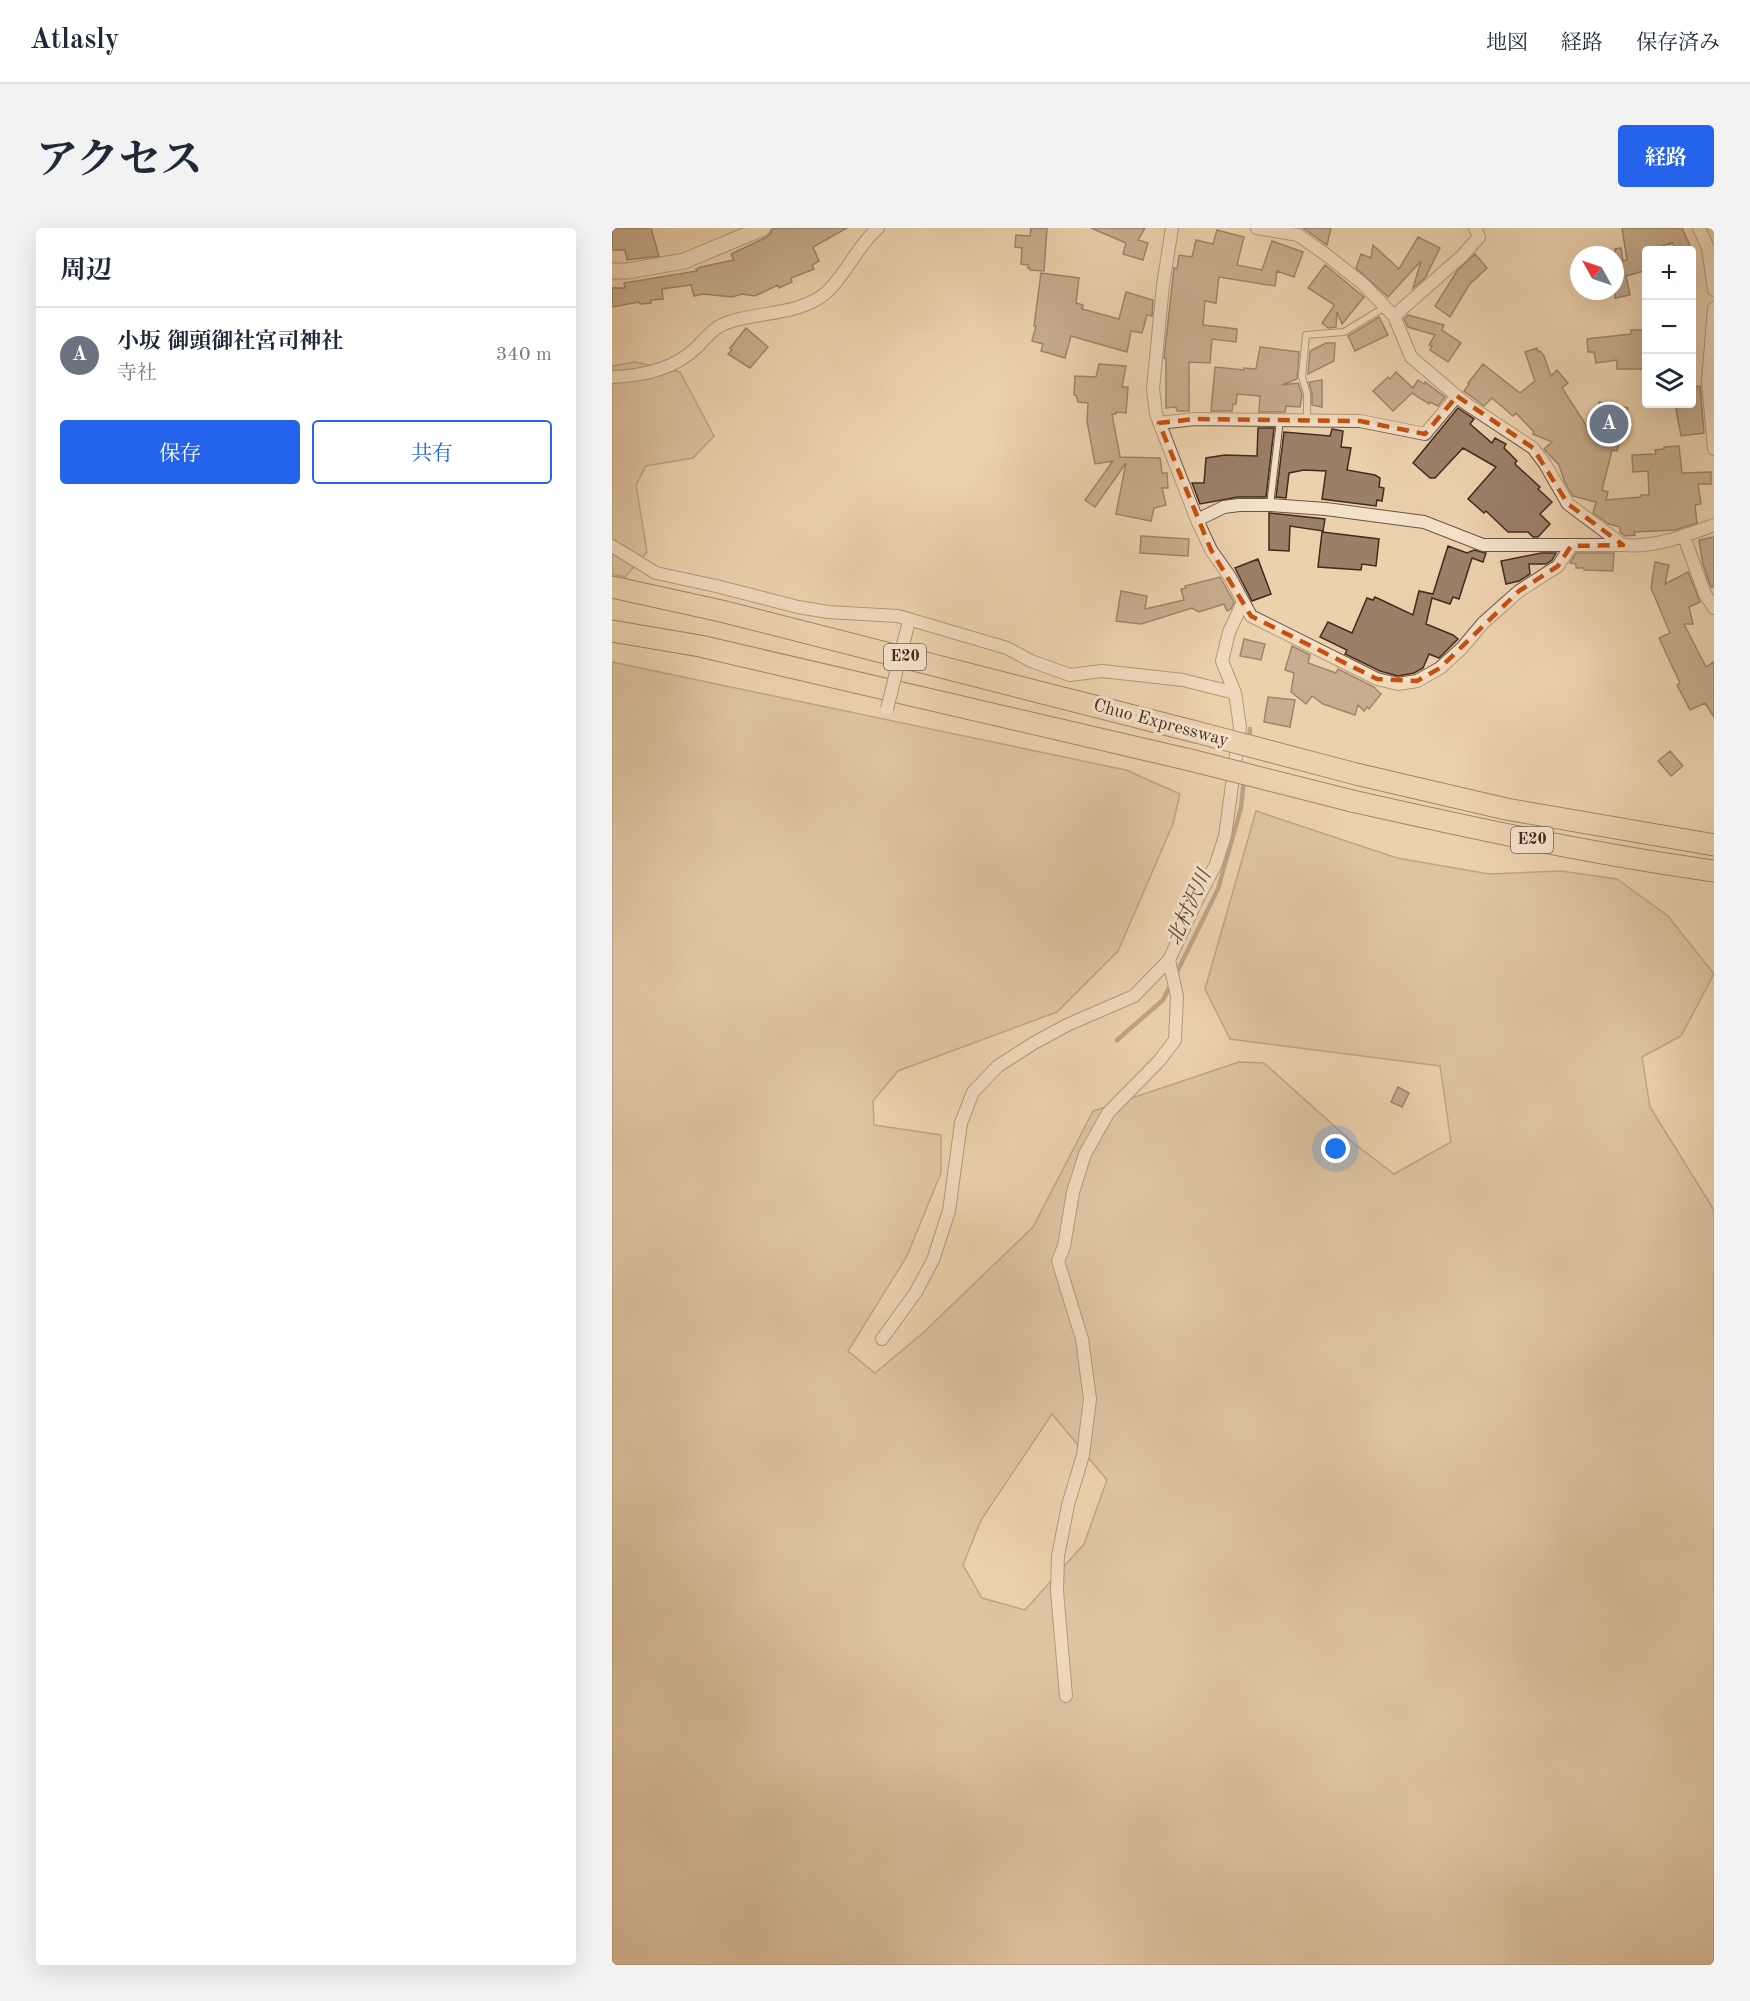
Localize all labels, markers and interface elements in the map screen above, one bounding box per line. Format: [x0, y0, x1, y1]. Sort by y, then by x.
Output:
text: Atlasly [30, 27, 120, 55]
text: 地図 [1486, 33, 1528, 54]
text: 経路 [1561, 33, 1603, 54]
text: 保存済み [1636, 33, 1720, 54]
button: 経路 [1618, 125, 1714, 187]
text: アクセス [36, 141, 203, 183]
north arrow [1570, 246, 1624, 300]
map controls [1642, 246, 1696, 408]
button: + [1642, 246, 1696, 300]
text: 周辺 [60, 258, 112, 284]
button: − [1642, 300, 1696, 354]
text: 小坂 御頭御社宮司神社 [117, 331, 343, 353]
text: A [72, 345, 87, 365]
text: 340 m [496, 345, 552, 365]
button: layers [1642, 354, 1696, 408]
text: 寺社 [117, 364, 157, 384]
pin: A [1590, 402, 1628, 446]
button: 保存 [60, 420, 300, 484]
button: 共有 [312, 420, 552, 484]
road number: E20 [884, 644, 926, 670]
street label: Chuo Expressway [1091, 696, 1231, 750]
road number: E20 [1511, 827, 1553, 853]
water label: 北村沢川 [1163, 865, 1216, 949]
your location [1321, 1134, 1350, 1163]

